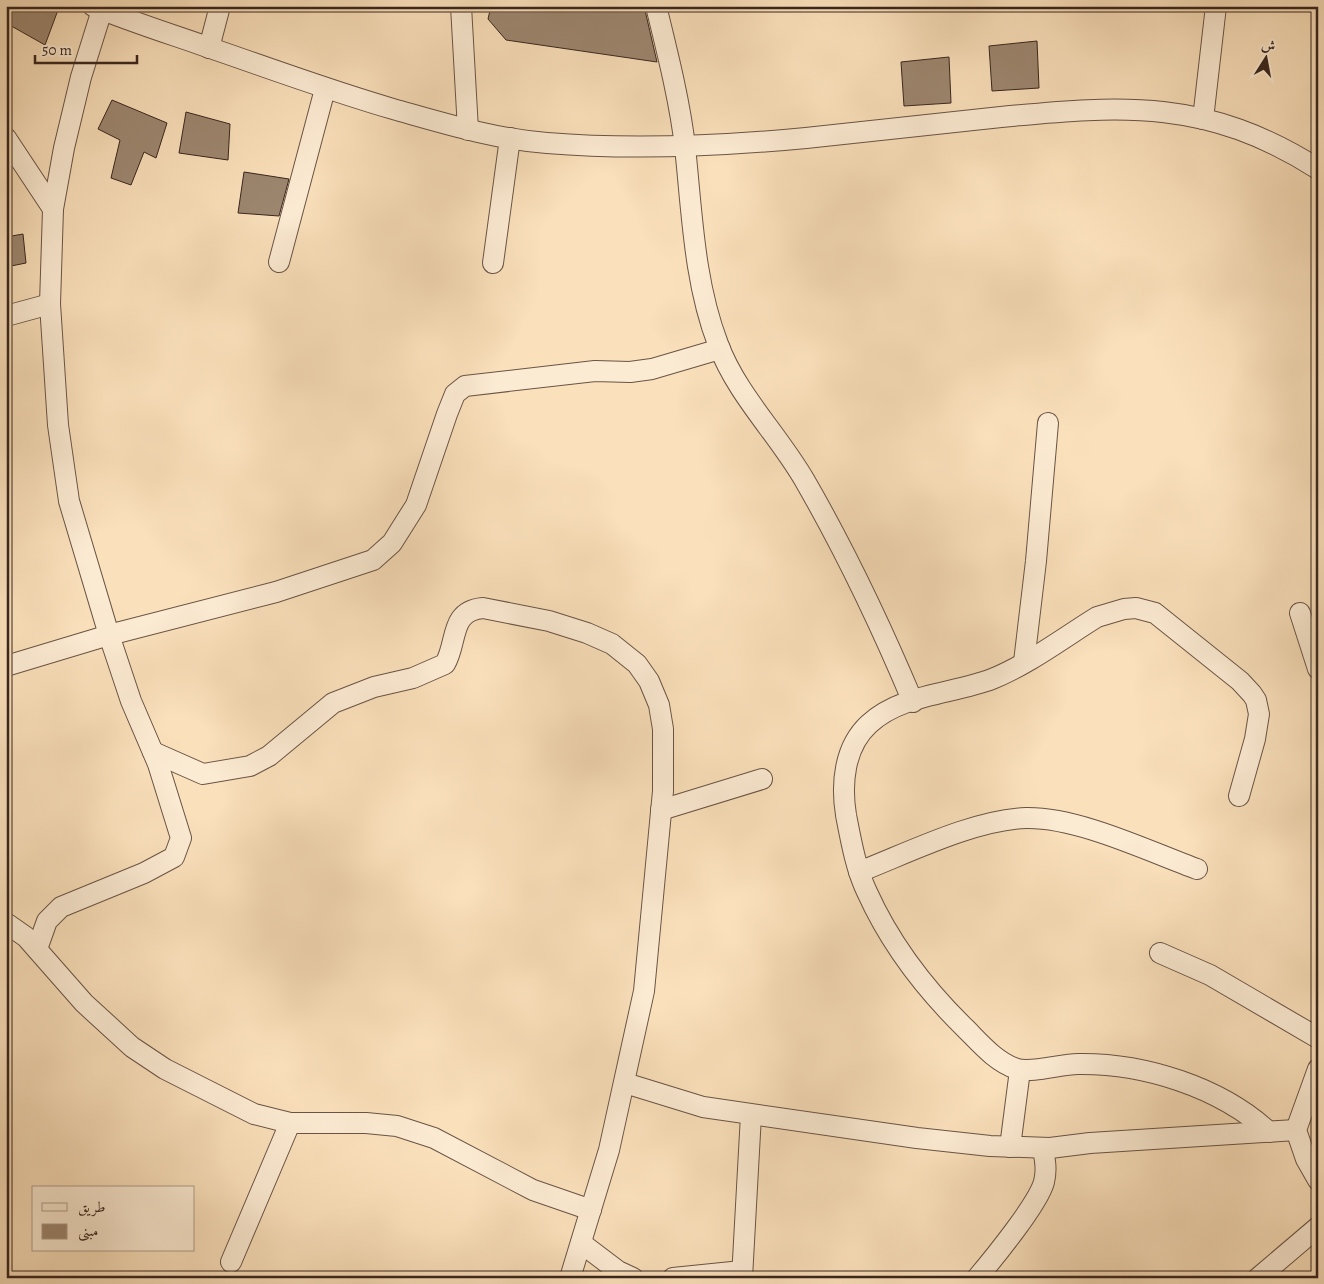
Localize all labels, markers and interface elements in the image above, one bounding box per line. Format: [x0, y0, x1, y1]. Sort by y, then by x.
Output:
scale bar [35, 32, 138, 64]
north arrow [1242, 32, 1292, 82]
text: ش [1260, 35, 1277, 56]
text: 50 m [42, 40, 72, 60]
legend [32, 1186, 195, 1252]
text: طريق [78, 1197, 105, 1217]
text: مبنى [78, 1221, 98, 1242]

